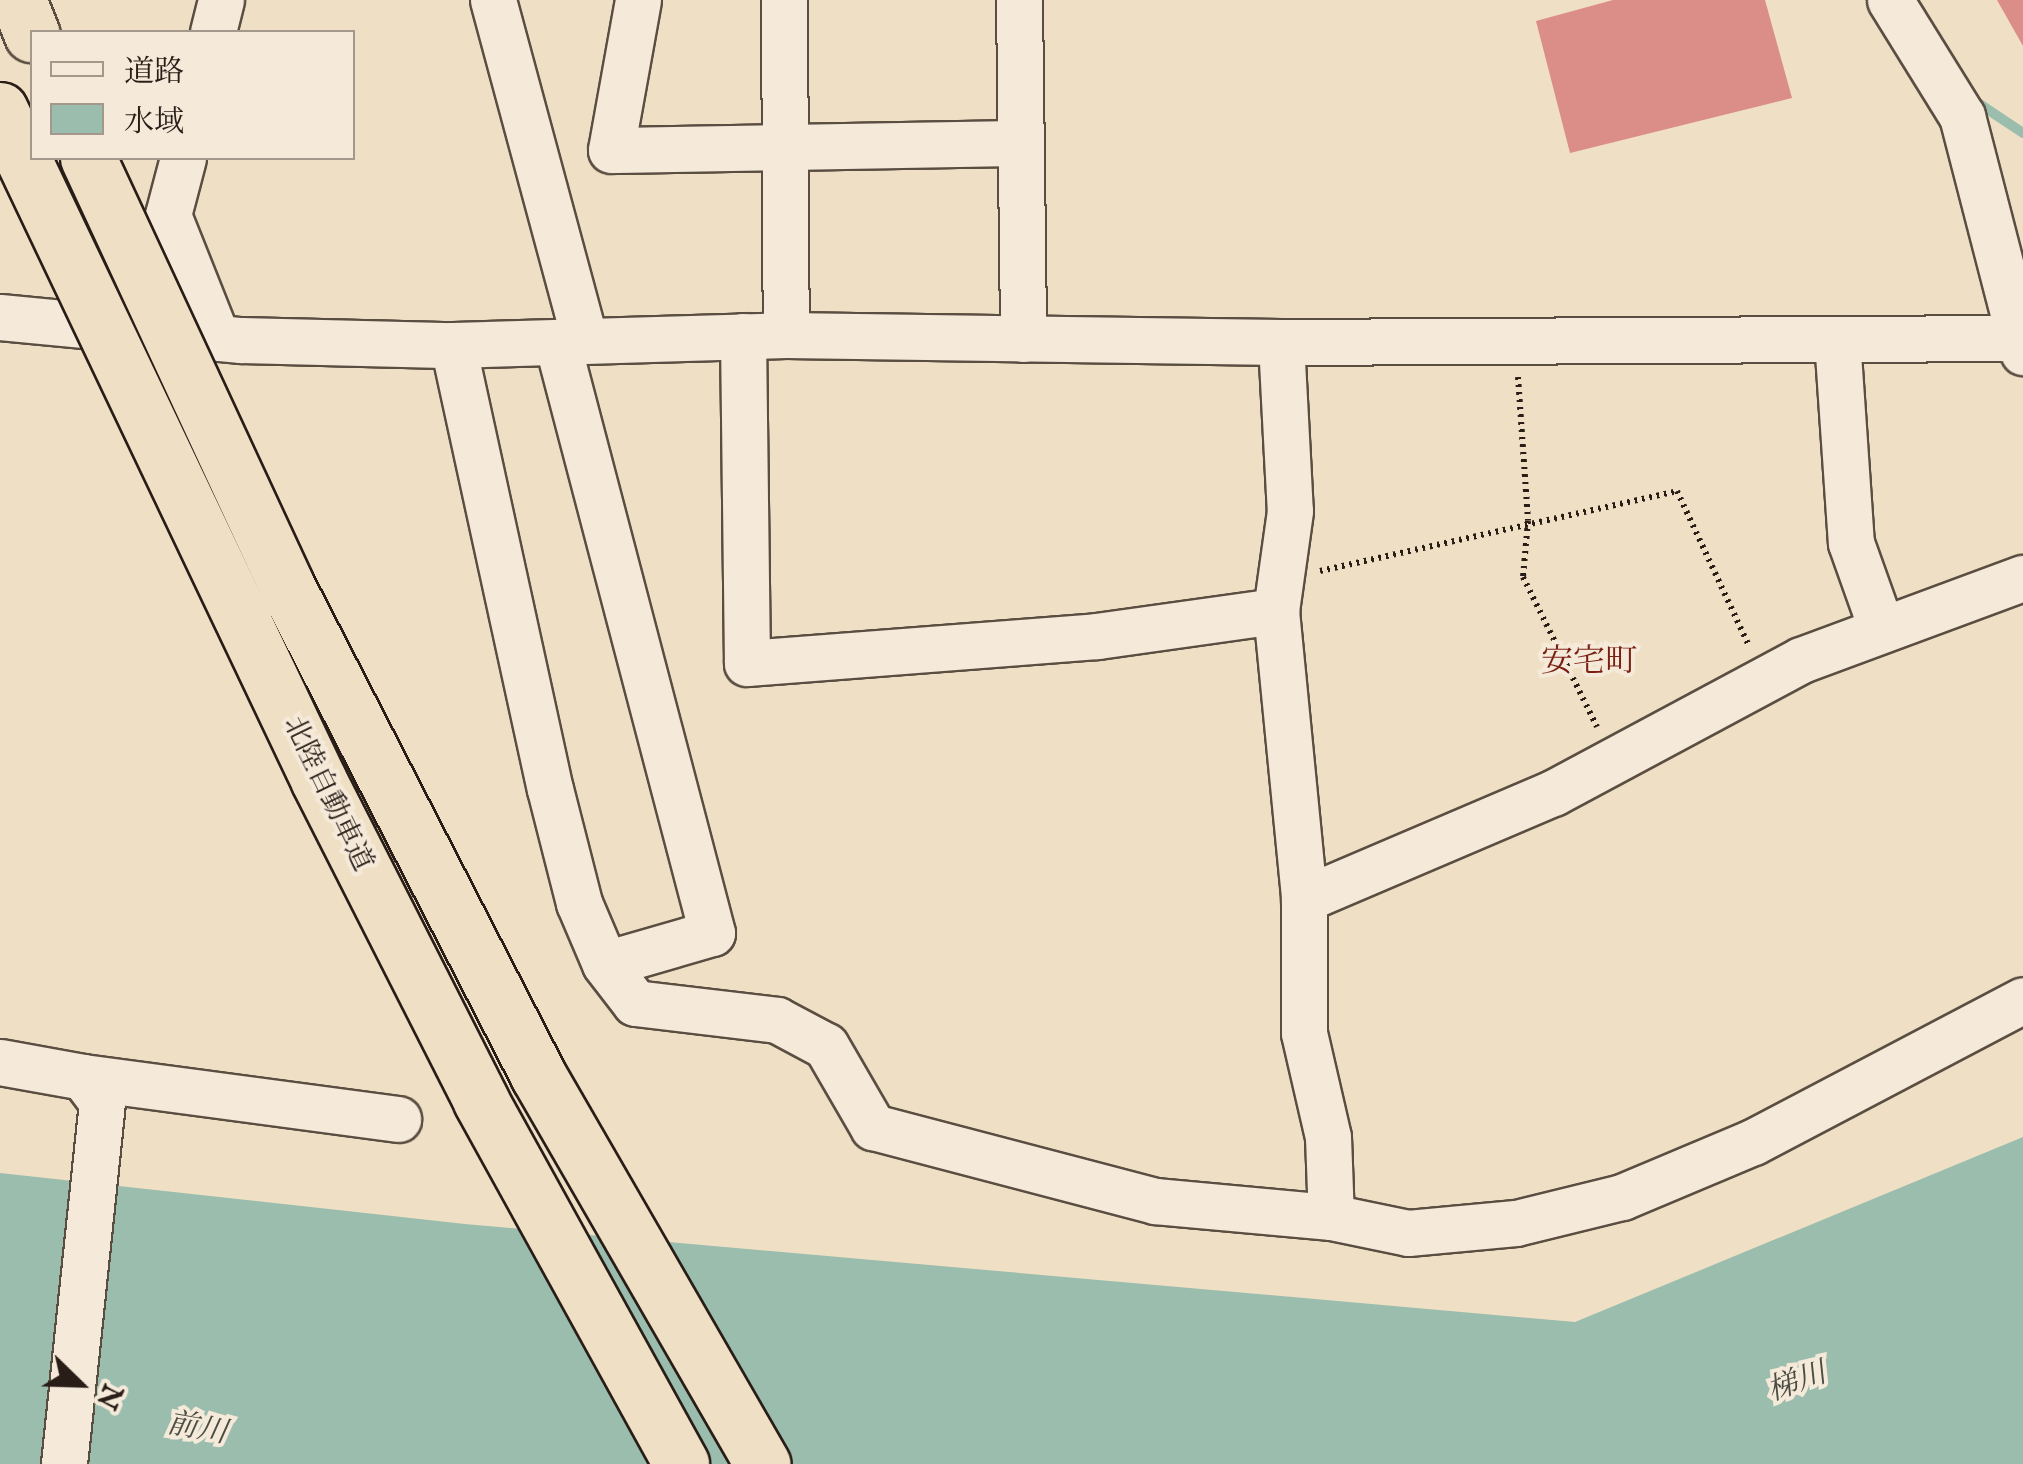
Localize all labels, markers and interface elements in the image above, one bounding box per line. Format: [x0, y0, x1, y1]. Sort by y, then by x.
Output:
legend [30, 30, 355, 160]
text: 道路 [124, 54, 184, 92]
text: 水域 [124, 104, 184, 142]
district label: 安宅町 [1541, 644, 1637, 682]
street label: 北陸自動車道 [275, 711, 379, 877]
north arrow [30, 1334, 130, 1434]
water label: 梯川 [1763, 1356, 1831, 1410]
text: N [87, 1378, 129, 1414]
water label: 前川 [164, 1406, 230, 1452]

